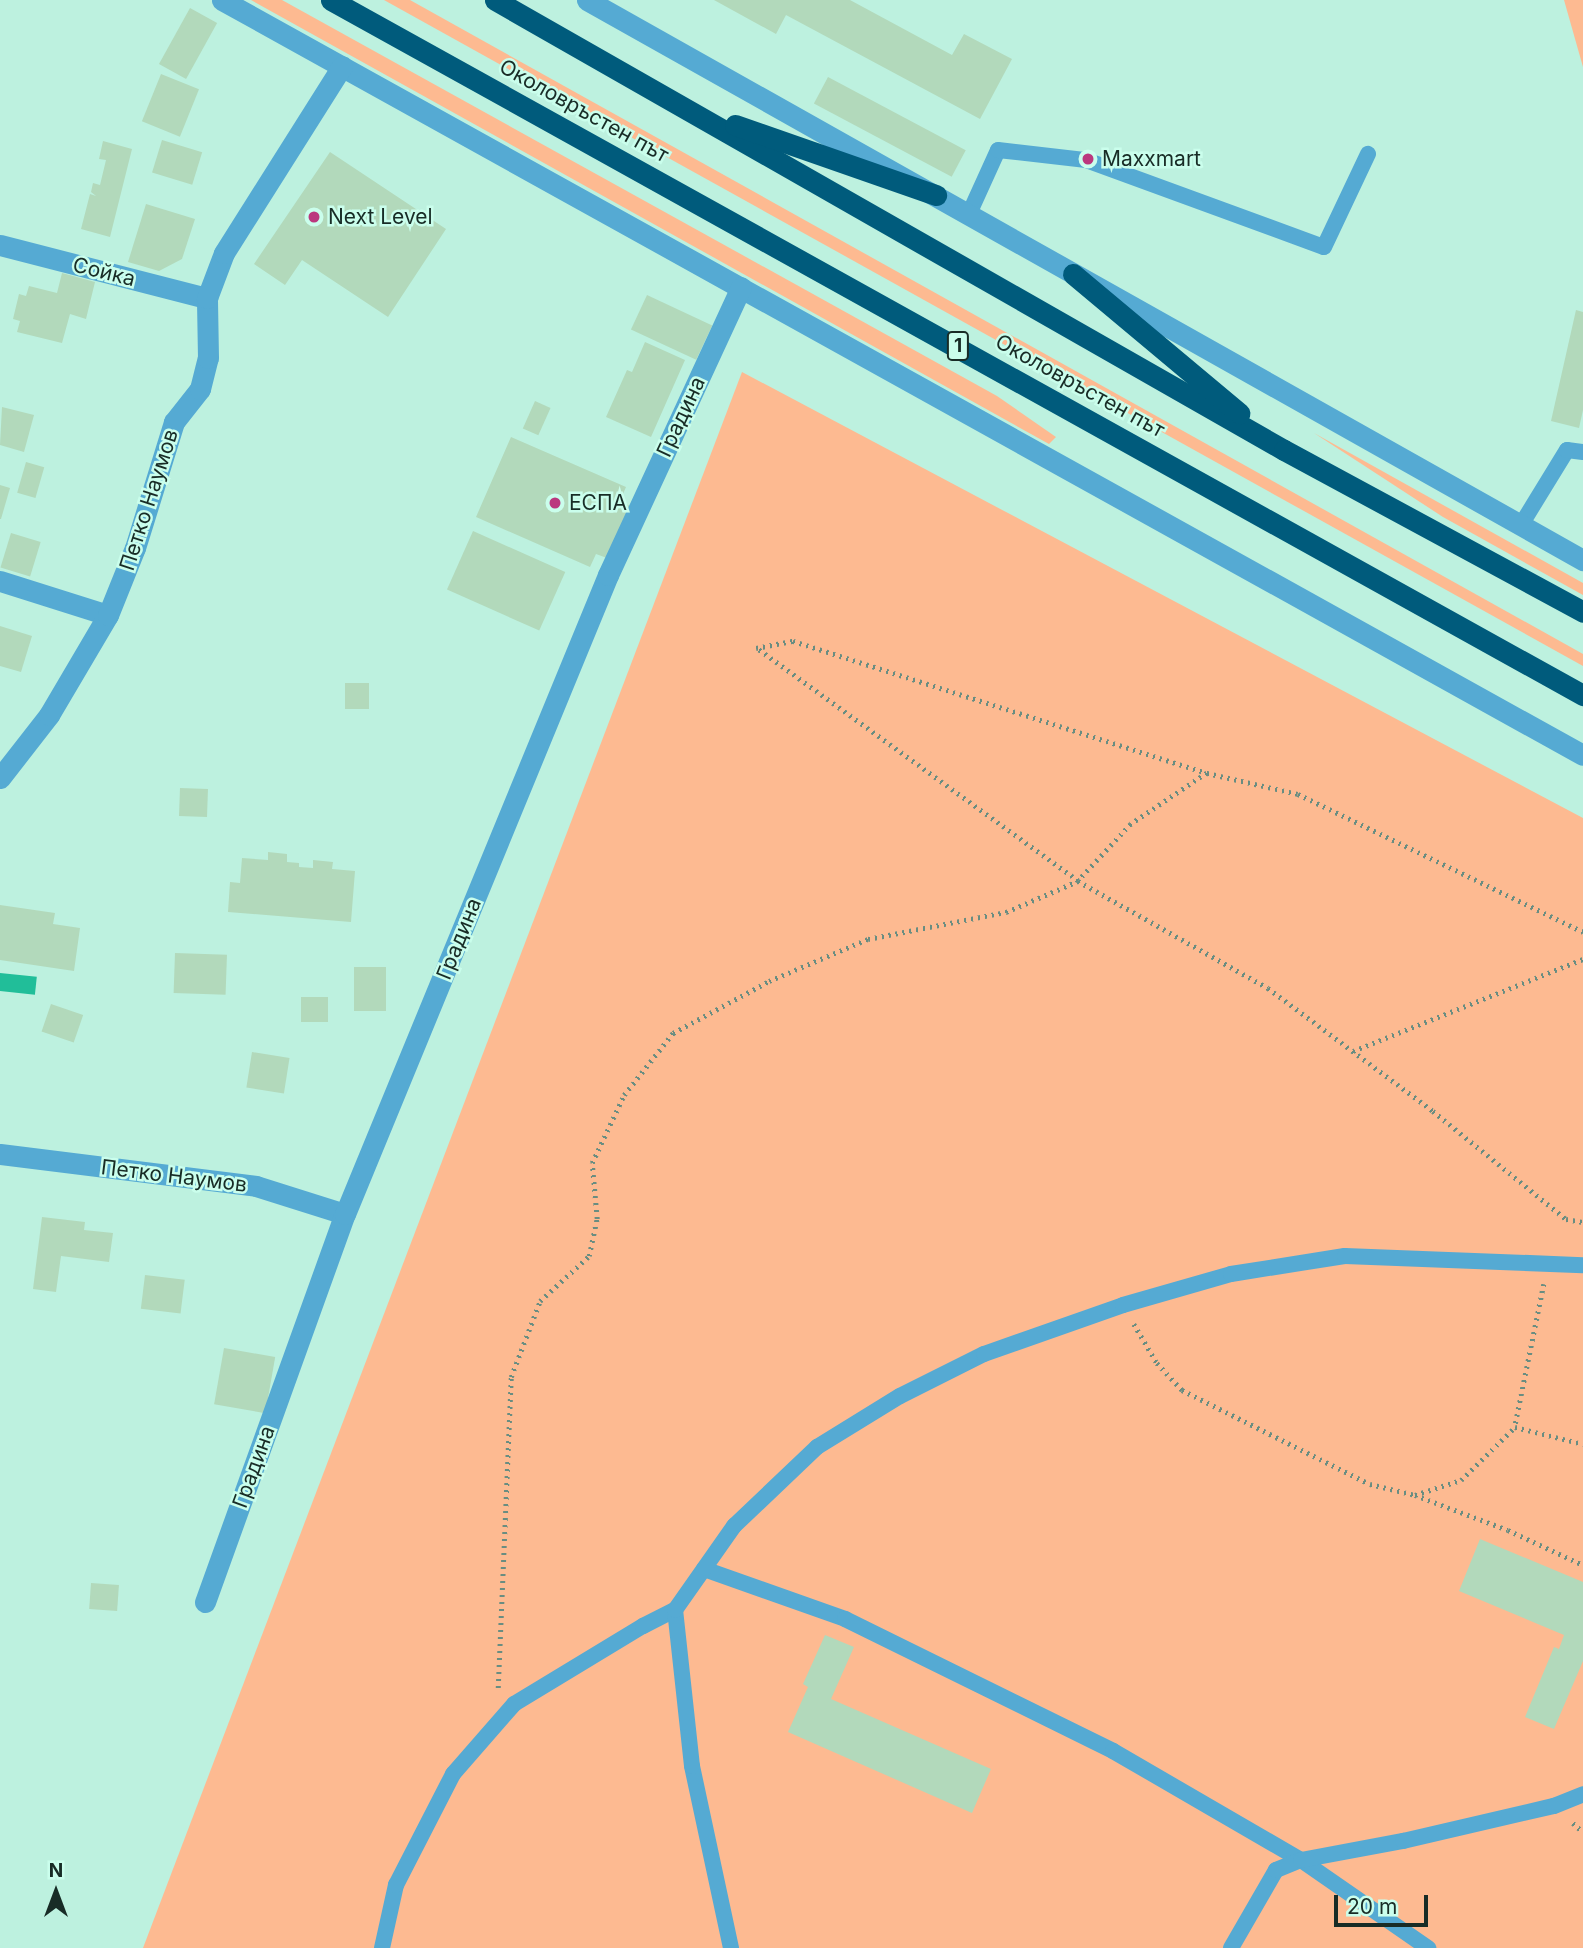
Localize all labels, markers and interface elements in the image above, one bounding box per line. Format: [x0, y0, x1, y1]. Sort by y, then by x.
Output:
street label: Околовръстен път [495, 54, 673, 168]
place label: Maxxmart [1102, 146, 1201, 172]
marker: Maxxmart [1080, 151, 1096, 167]
place label: Next Level [328, 204, 433, 230]
marker: Next Level [306, 209, 322, 225]
street label: Сойка [70, 252, 138, 292]
street label: Околовръстен път [991, 329, 1169, 443]
road number: 1 [946, 330, 970, 362]
street label: Градина [651, 373, 711, 461]
street label: Петко Наумов [114, 426, 184, 574]
place label: ЕСПА [569, 490, 627, 516]
marker: ЕСПА [547, 495, 563, 511]
street label: Градина [431, 895, 487, 983]
street label: Петко Наумов [100, 1155, 248, 1197]
street label: Градина [228, 1422, 280, 1512]
north arrow [21, 1857, 91, 1927]
text: N [49, 1859, 63, 1882]
scale bar [1338, 1882, 1432, 1926]
text: 20 m [1347, 1894, 1397, 1919]

